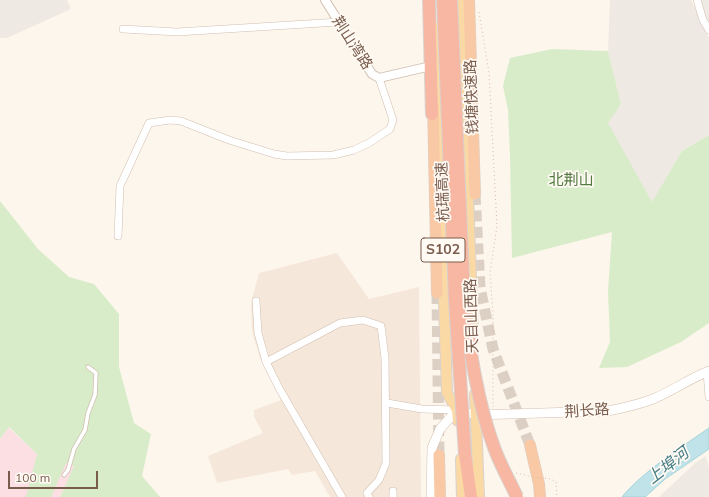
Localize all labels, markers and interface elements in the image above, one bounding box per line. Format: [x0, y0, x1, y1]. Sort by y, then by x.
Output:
street label: 荆山湾路 [328, 13, 376, 73]
street label: 钱塘快速路 [462, 59, 482, 135]
street label: 杭瑞高速 [433, 162, 453, 222]
park label: 北荆山 [549, 171, 593, 189]
road number: S102 [421, 238, 465, 262]
street label: 天目山西路 [462, 278, 482, 354]
street label: 荆长路 [564, 400, 610, 422]
water label: 上埠河 [643, 444, 693, 488]
scale bar [10, 463, 100, 489]
text: 100 m [15, 470, 50, 485]

